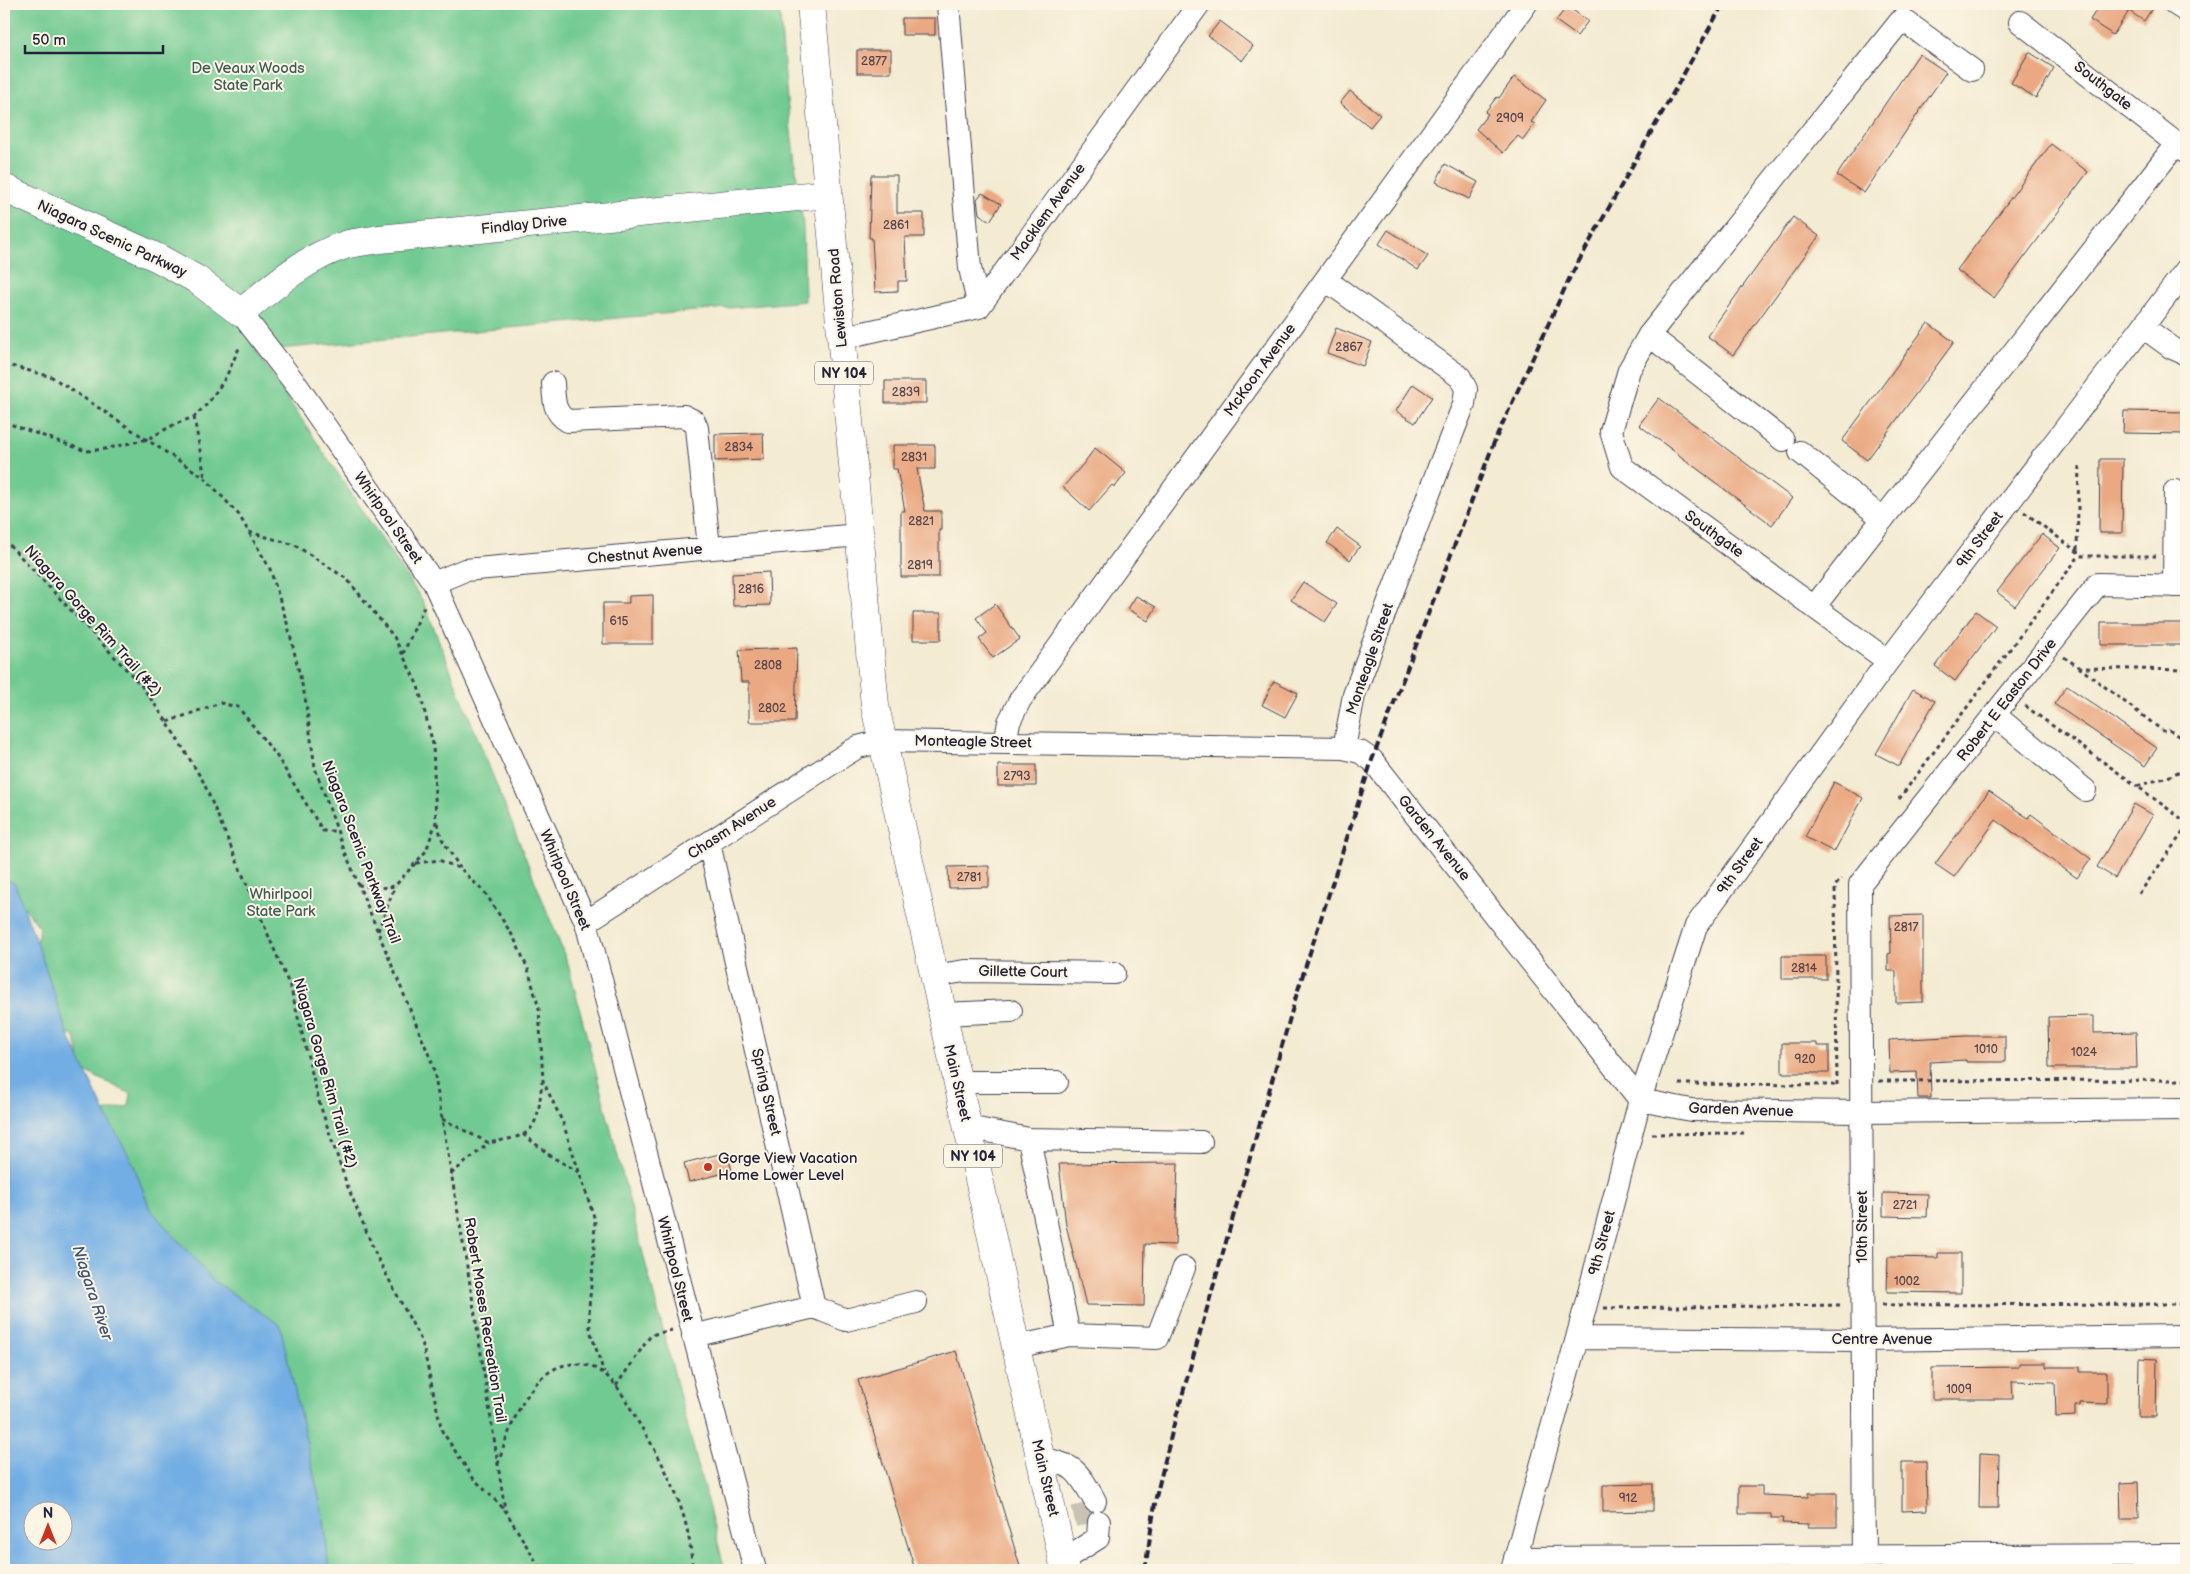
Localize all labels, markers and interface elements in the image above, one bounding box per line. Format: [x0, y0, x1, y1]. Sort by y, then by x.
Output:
scale bar [25, 22, 162, 54]
text: 50 m [32, 31, 66, 50]
house number: 2877 [861, 54, 887, 69]
street label: Southgate [2070, 57, 2136, 115]
park label: De Veaux Woods State Park [191, 59, 305, 95]
house number: 2909 [1496, 111, 1524, 126]
street label: Macklem Avenue [1006, 160, 1090, 264]
street label: Niagara Scenic Parkway [34, 196, 190, 282]
street label: Findlay Drive [480, 211, 568, 239]
house number: 2861 [883, 218, 909, 233]
street label: Lewiston Road [824, 248, 852, 348]
street label: McKoon Avenue [1220, 320, 1300, 420]
house number: 2867 [1335, 340, 1363, 355]
road number: NY 104 [815, 362, 873, 384]
house number: 2839 [892, 385, 920, 400]
house number: 2834 [725, 440, 754, 455]
house number: 2831 [901, 450, 927, 465]
street label: Whirlpool Street [349, 468, 427, 568]
street label: Southgate [1681, 506, 1748, 562]
street label: 9th Street [1952, 507, 2008, 572]
house number: 2821 [908, 514, 934, 529]
street label: Chestnut Avenue [587, 539, 704, 569]
street label: Niagara Gorge Rim Trail (#2) [20, 541, 166, 701]
house number: 2819 [907, 558, 933, 573]
house number: 2816 [738, 582, 764, 597]
street label: Monteagle Street [1342, 600, 1398, 718]
house number: 615 [610, 614, 629, 629]
street label: Robert E Easton Drive [1953, 635, 2061, 765]
house number: 2808 [754, 658, 782, 673]
house number: 2802 [758, 701, 786, 716]
street label: Monteagle Street [914, 731, 1032, 753]
street label: Niagara Scenic Parkway Trail [317, 758, 405, 946]
house number: 2793 [1003, 769, 1031, 784]
street label: Garden Avenue [1394, 791, 1475, 885]
street label: Chasm Avenue [684, 792, 780, 864]
street label: Whirlpool Street [535, 827, 595, 934]
street label: 9th Street [1713, 833, 1767, 898]
house number: 2781 [957, 870, 981, 885]
park label: Whirlpool State Park [247, 885, 316, 921]
house number: 2817 [1894, 920, 1918, 935]
house number: 2814 [1791, 961, 1818, 976]
street label: Gillette Court [978, 962, 1068, 982]
street label: Niagara Gorge Rim Trail (#2) [289, 976, 361, 1170]
house number: 1010 [1974, 1042, 1998, 1057]
street label: Main Street [939, 1043, 975, 1124]
house number: 1024 [2071, 1045, 2098, 1060]
street label: Spring Street [747, 1047, 785, 1138]
house number: 920 [1794, 1052, 1816, 1067]
street label: Garden Avenue [1688, 1099, 1794, 1121]
road number: NY 104 [944, 1144, 1002, 1168]
place label: Gorge View Vacation Home Lower Level [718, 1149, 858, 1185]
marker: Gorge View Vacation Home Lower Level [702, 1161, 714, 1173]
street label: 10th Street [1853, 1190, 1872, 1263]
house number: 2721 [1893, 1198, 1917, 1213]
street label: 9th Street [1584, 1208, 1620, 1278]
street label: Whirlpool Street [653, 1214, 697, 1324]
street label: Robert Moses Recreation Trail [459, 1216, 511, 1424]
water label: Niagara River [68, 1243, 117, 1344]
house number: 1002 [1894, 1274, 1920, 1289]
street label: Centre Avenue [1831, 1330, 1933, 1349]
house number: 1009 [1946, 1382, 1972, 1397]
street label: Main Street [1027, 1438, 1063, 1519]
house number: 912 [1619, 1491, 1637, 1506]
north arrow [22, 1502, 72, 1552]
text: N [43, 1505, 53, 1522]

